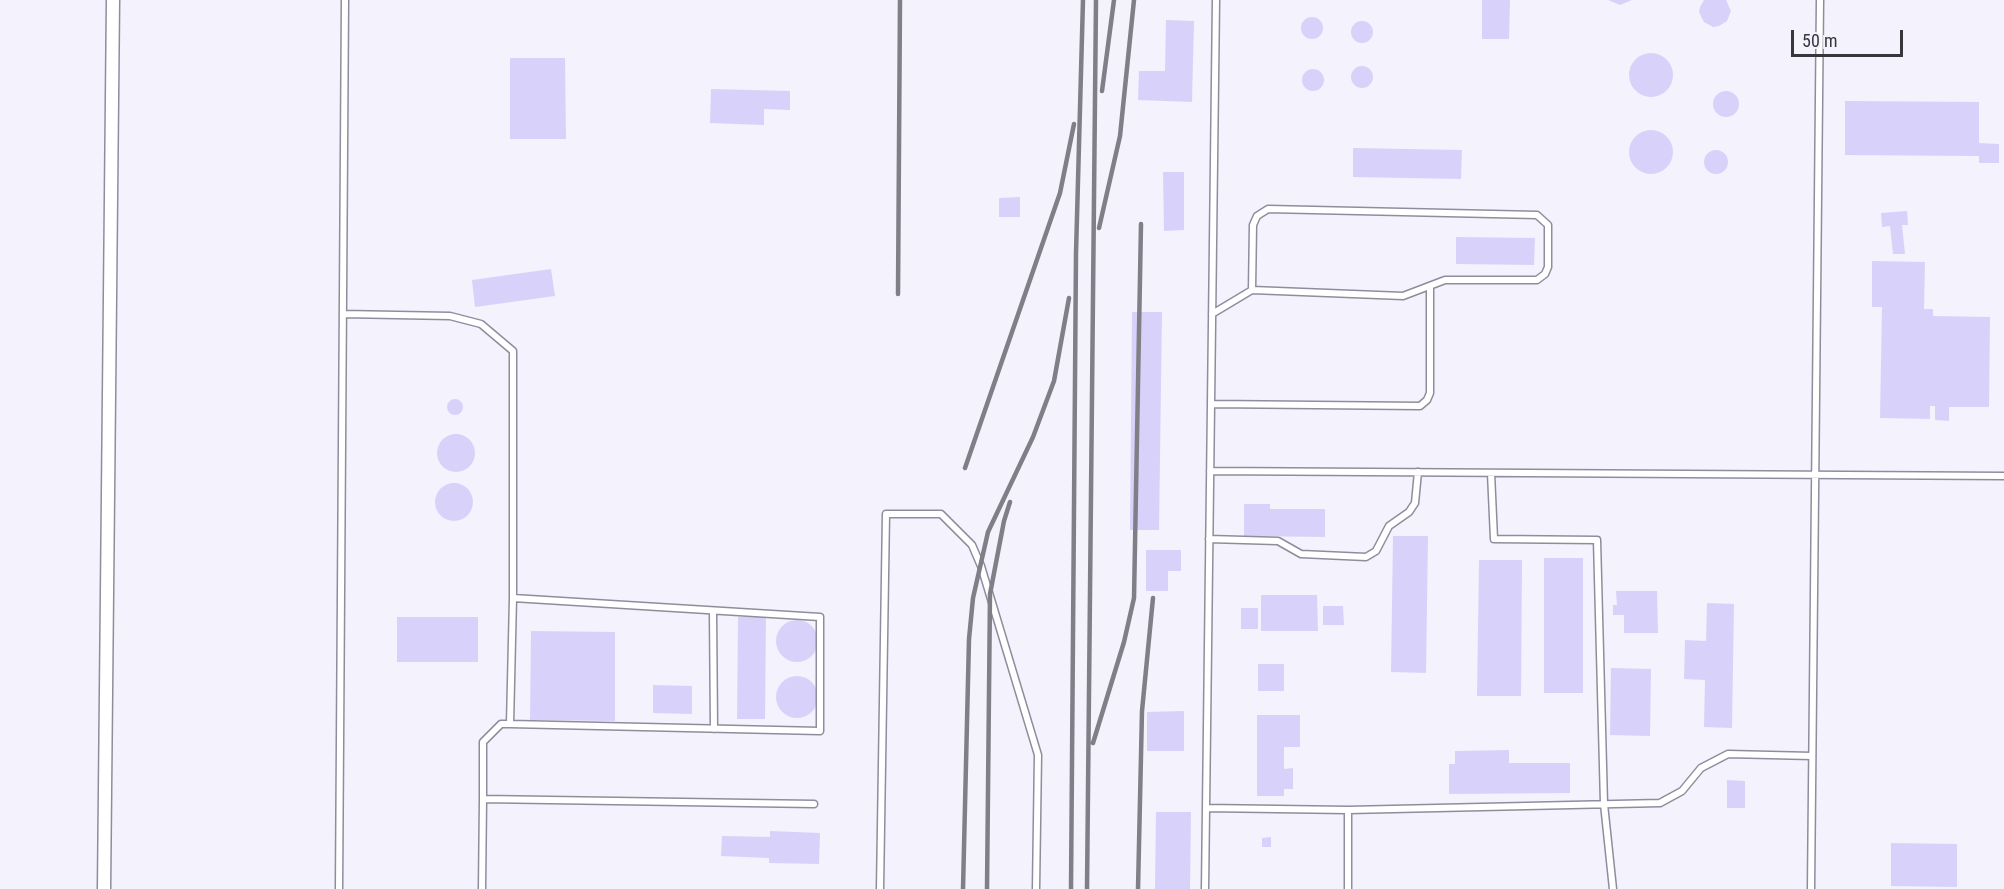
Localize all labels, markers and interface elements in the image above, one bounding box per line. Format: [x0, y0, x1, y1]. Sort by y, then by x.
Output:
scale bar [1794, 18, 1906, 56]
text: 50 m [1802, 30, 1837, 51]

